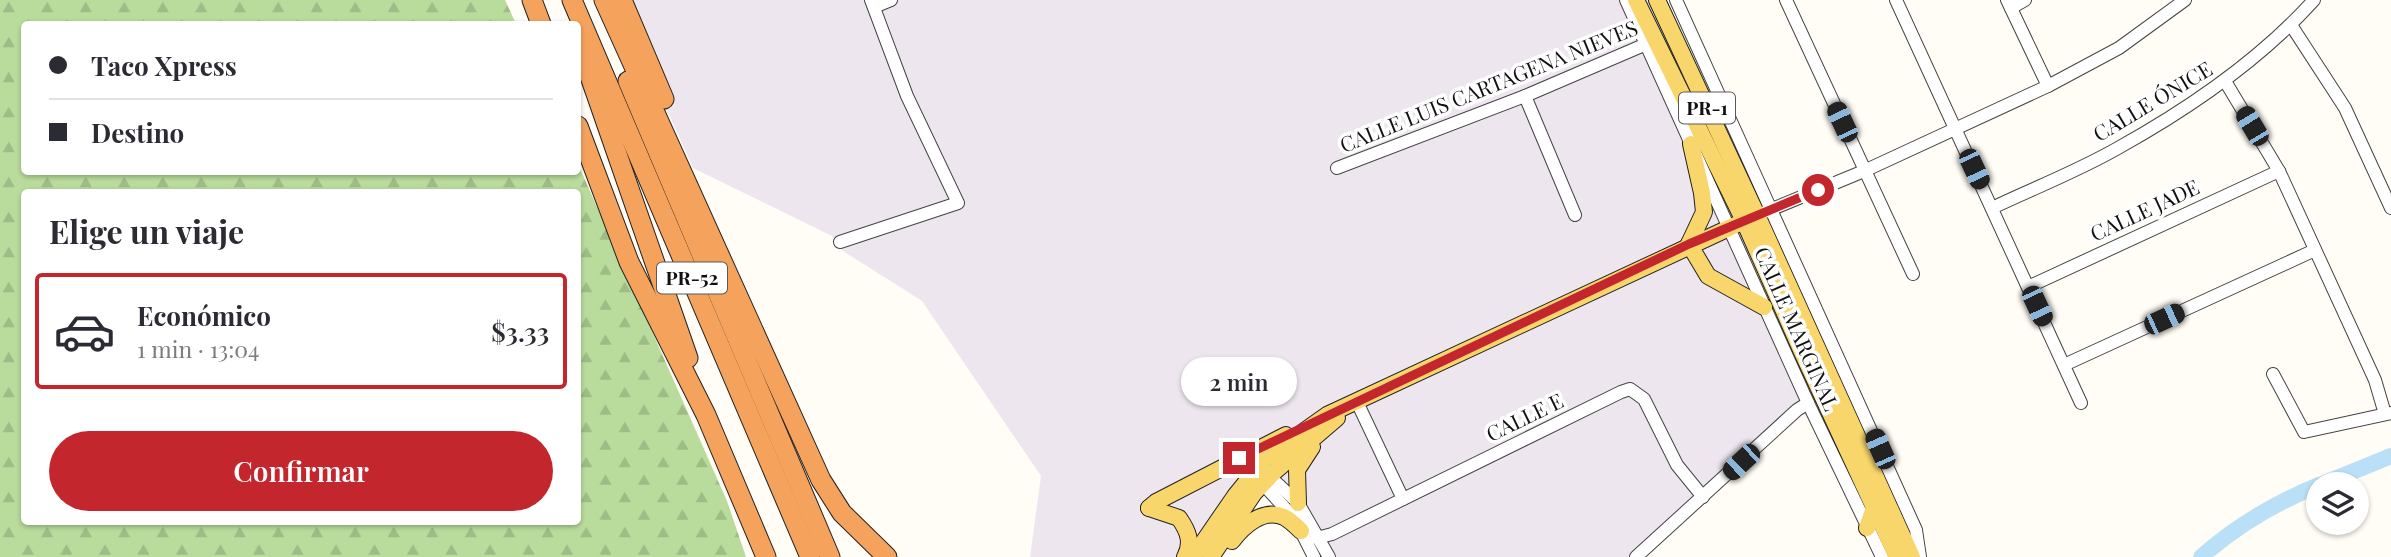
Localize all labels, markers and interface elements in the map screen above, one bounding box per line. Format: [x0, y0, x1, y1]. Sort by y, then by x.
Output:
street label: CALLE LUIS CARTAGENA NIEVES [1335, 12, 1641, 158]
text: Taco Xpress [91, 48, 237, 83]
street label: CALLE ÓNICE [2087, 54, 2217, 147]
road number: PR-1 [1679, 92, 1735, 124]
car [1824, 99, 1861, 145]
car [2233, 103, 2272, 149]
text: Destino [91, 115, 184, 150]
car [1956, 146, 1993, 192]
street label: CALLE JADE [2085, 172, 2203, 247]
route start [1802, 174, 1834, 206]
text: Elige un viaje [49, 209, 244, 252]
street label: CALLE MARGINAL [1749, 242, 1846, 414]
road number: PR-52 [657, 262, 727, 294]
car [2019, 283, 2056, 329]
text: Económico [137, 298, 271, 333]
icon: car [53, 300, 116, 363]
car [2141, 301, 2188, 337]
text: $3.33 [491, 314, 549, 349]
text: 1 min · 13:04 [137, 333, 259, 364]
callout: 2 min [1181, 356, 1297, 406]
text: 2 min [1210, 366, 1268, 397]
street label: CALLE E [1481, 385, 1567, 447]
car [1862, 426, 1899, 472]
button: Confirmar [49, 431, 553, 511]
car [1719, 440, 1764, 484]
route end [1223, 442, 1255, 474]
map controls [2306, 472, 2369, 535]
button: layers [2306, 472, 2369, 535]

